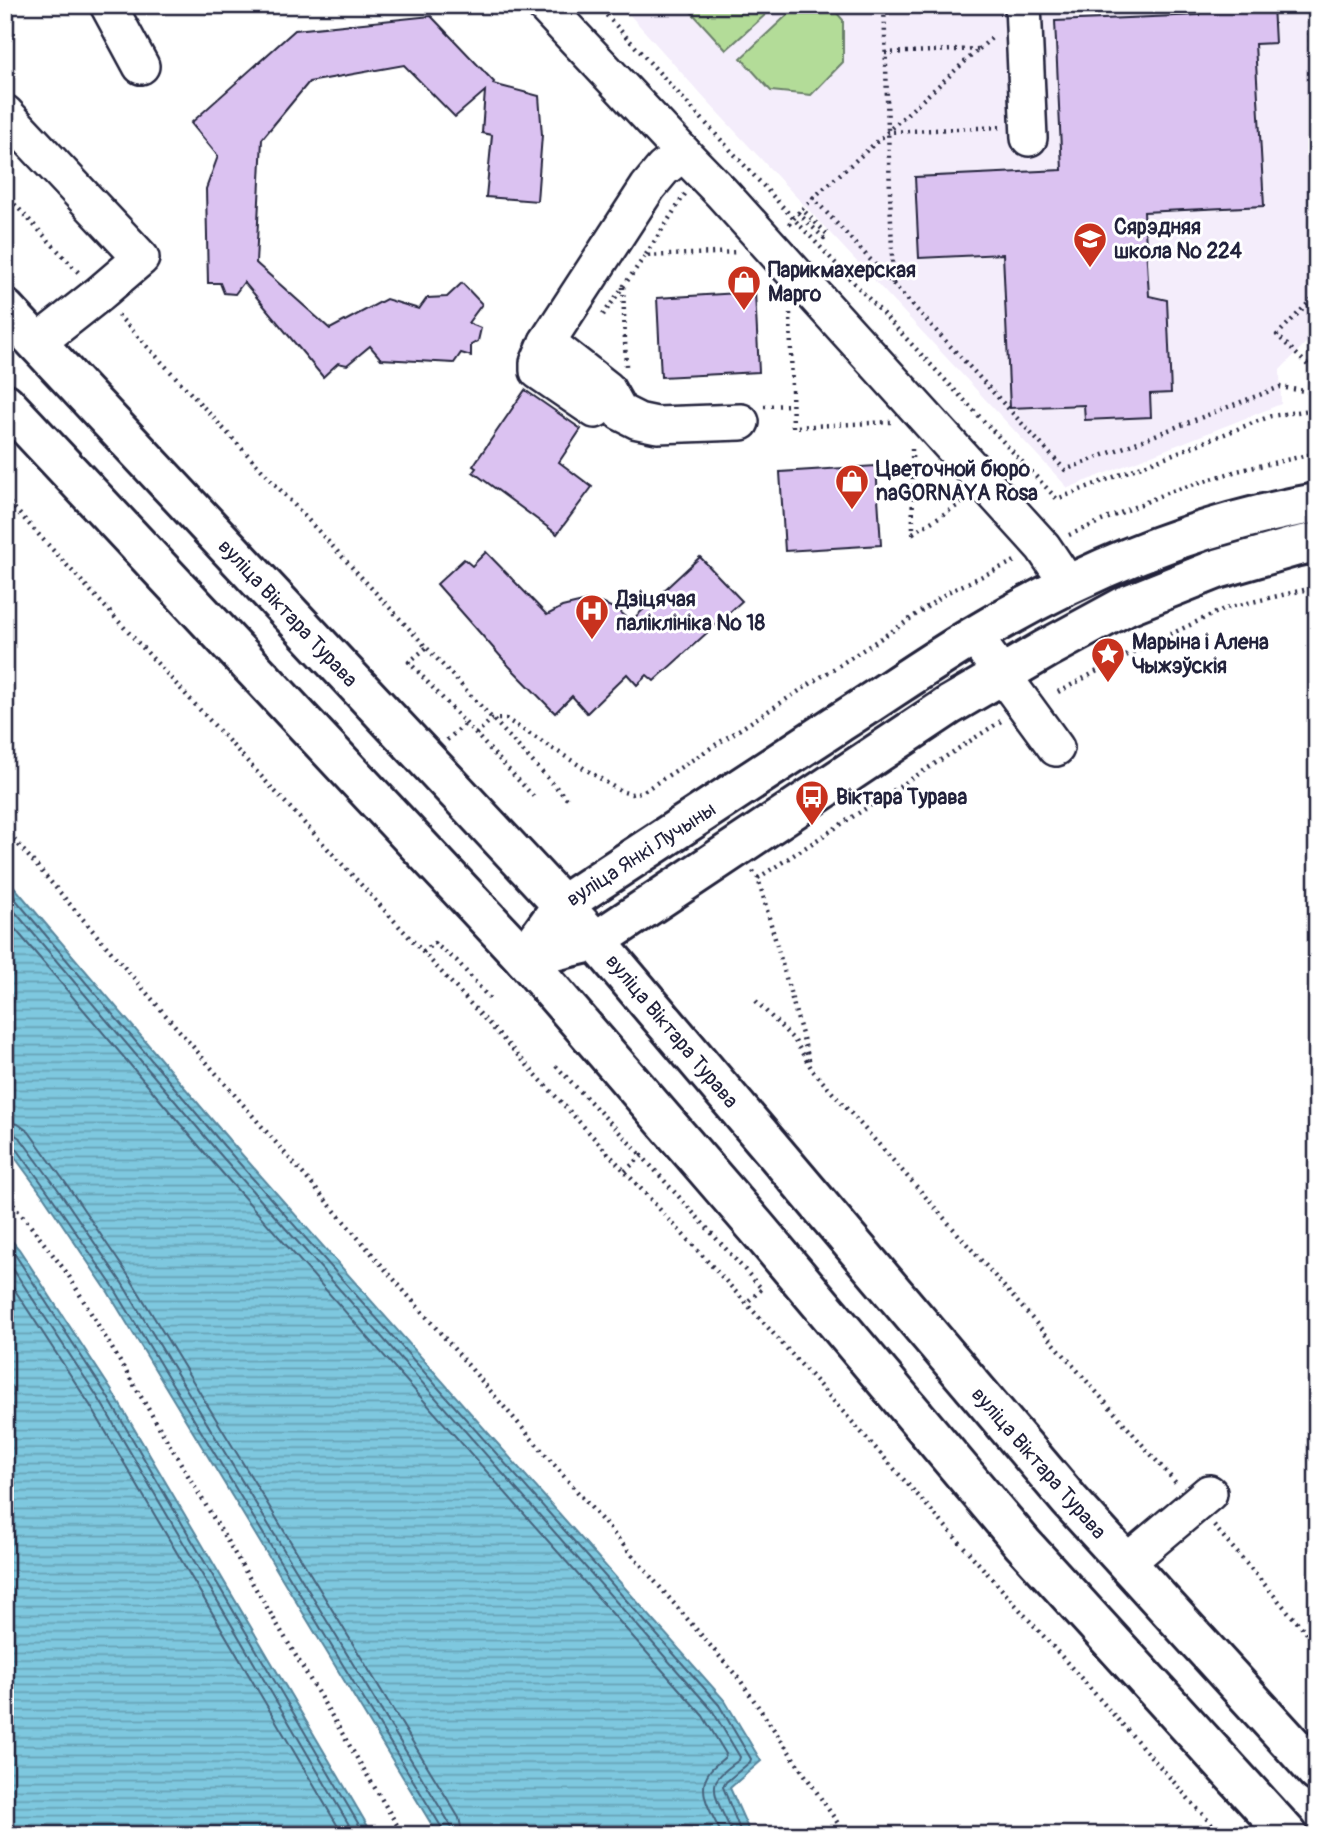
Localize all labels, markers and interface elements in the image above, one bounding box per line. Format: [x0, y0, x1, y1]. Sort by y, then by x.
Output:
place label: Сярэдняя школа № 224 [1114, 214, 1243, 265]
school or university icon: Сярэдняя школа № 224 [1071, 220, 1109, 269]
place label: Парикмахерская Марго [768, 257, 916, 308]
shop icon: Парикмахерская Марго [725, 263, 763, 312]
place label: Цветочной бюро naGORNAYA Rosa [876, 456, 1038, 507]
shop icon: Цветочной бюро naGORNAYA Rosa [833, 462, 871, 511]
street label: вуліца Віктара Турава [212, 534, 363, 693]
place label: Дзіцячая паліклініка № 18 [614, 586, 765, 637]
hospital icon: Дзіцячая паліклініка № 18 [573, 592, 611, 641]
place label: Марына і Алена Чыжэўскія [1132, 629, 1269, 680]
place icon: Марына і Алена Чыжэўскія [1089, 635, 1127, 684]
bus stop icon: Віктара Турава [793, 778, 831, 827]
place label: Віктара Турава [836, 784, 968, 811]
street label: вуліца Янкі Лучыны [561, 796, 721, 913]
street label: вуліца Віктара Турава [599, 949, 744, 1114]
street label: вуліца Віктара Турава [965, 1382, 1112, 1545]

